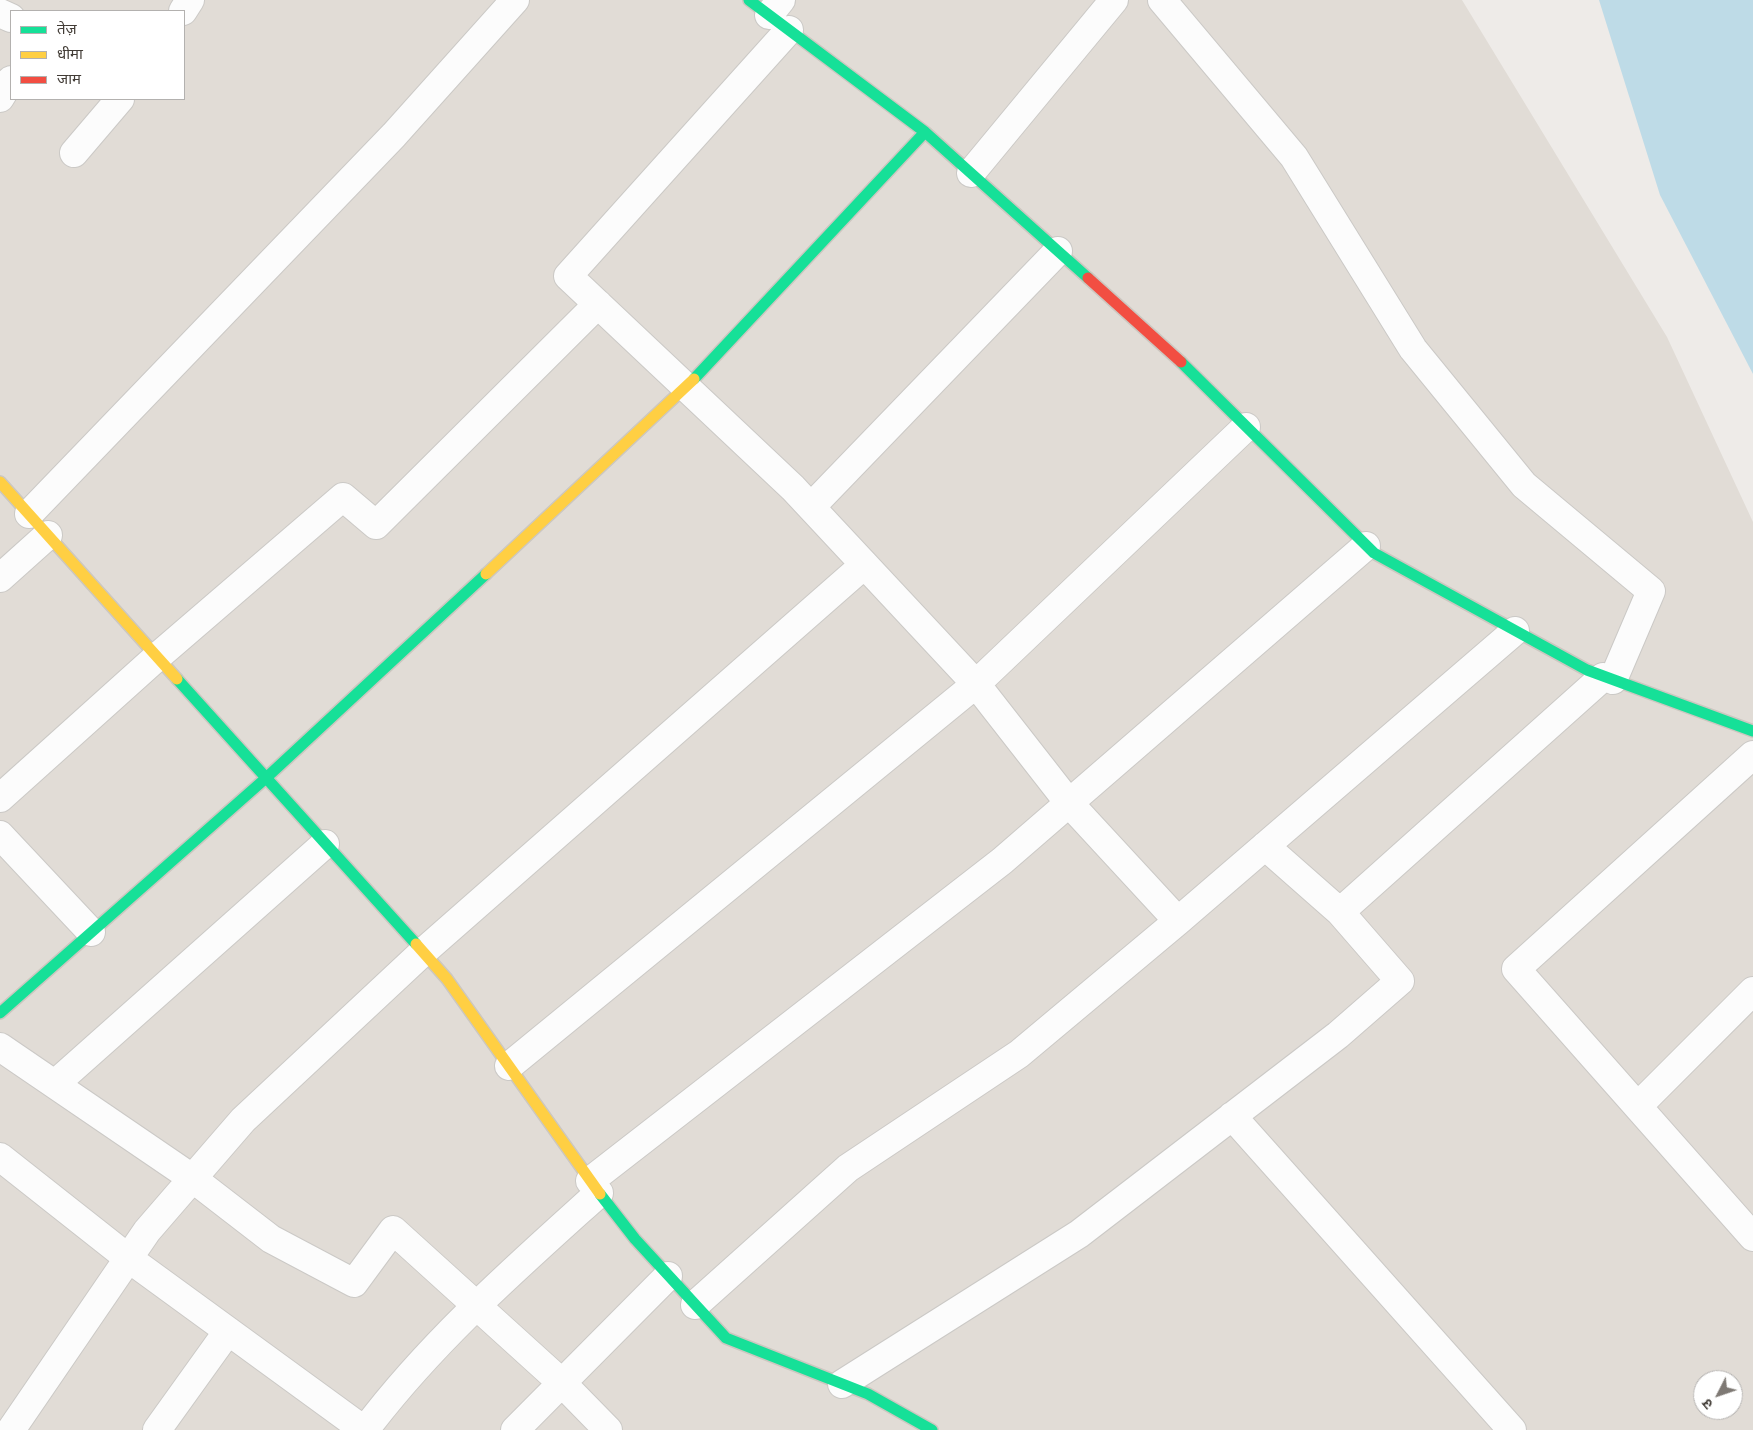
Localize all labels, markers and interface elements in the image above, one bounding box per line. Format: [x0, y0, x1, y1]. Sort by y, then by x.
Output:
legend [10, 10, 185, 100]
text: तेज़ [57, 20, 77, 38]
text: धीमा [57, 45, 83, 63]
text: जाम [57, 70, 81, 88]
north arrow [1693, 1370, 1743, 1420]
text: उ [1698, 1395, 1717, 1413]

